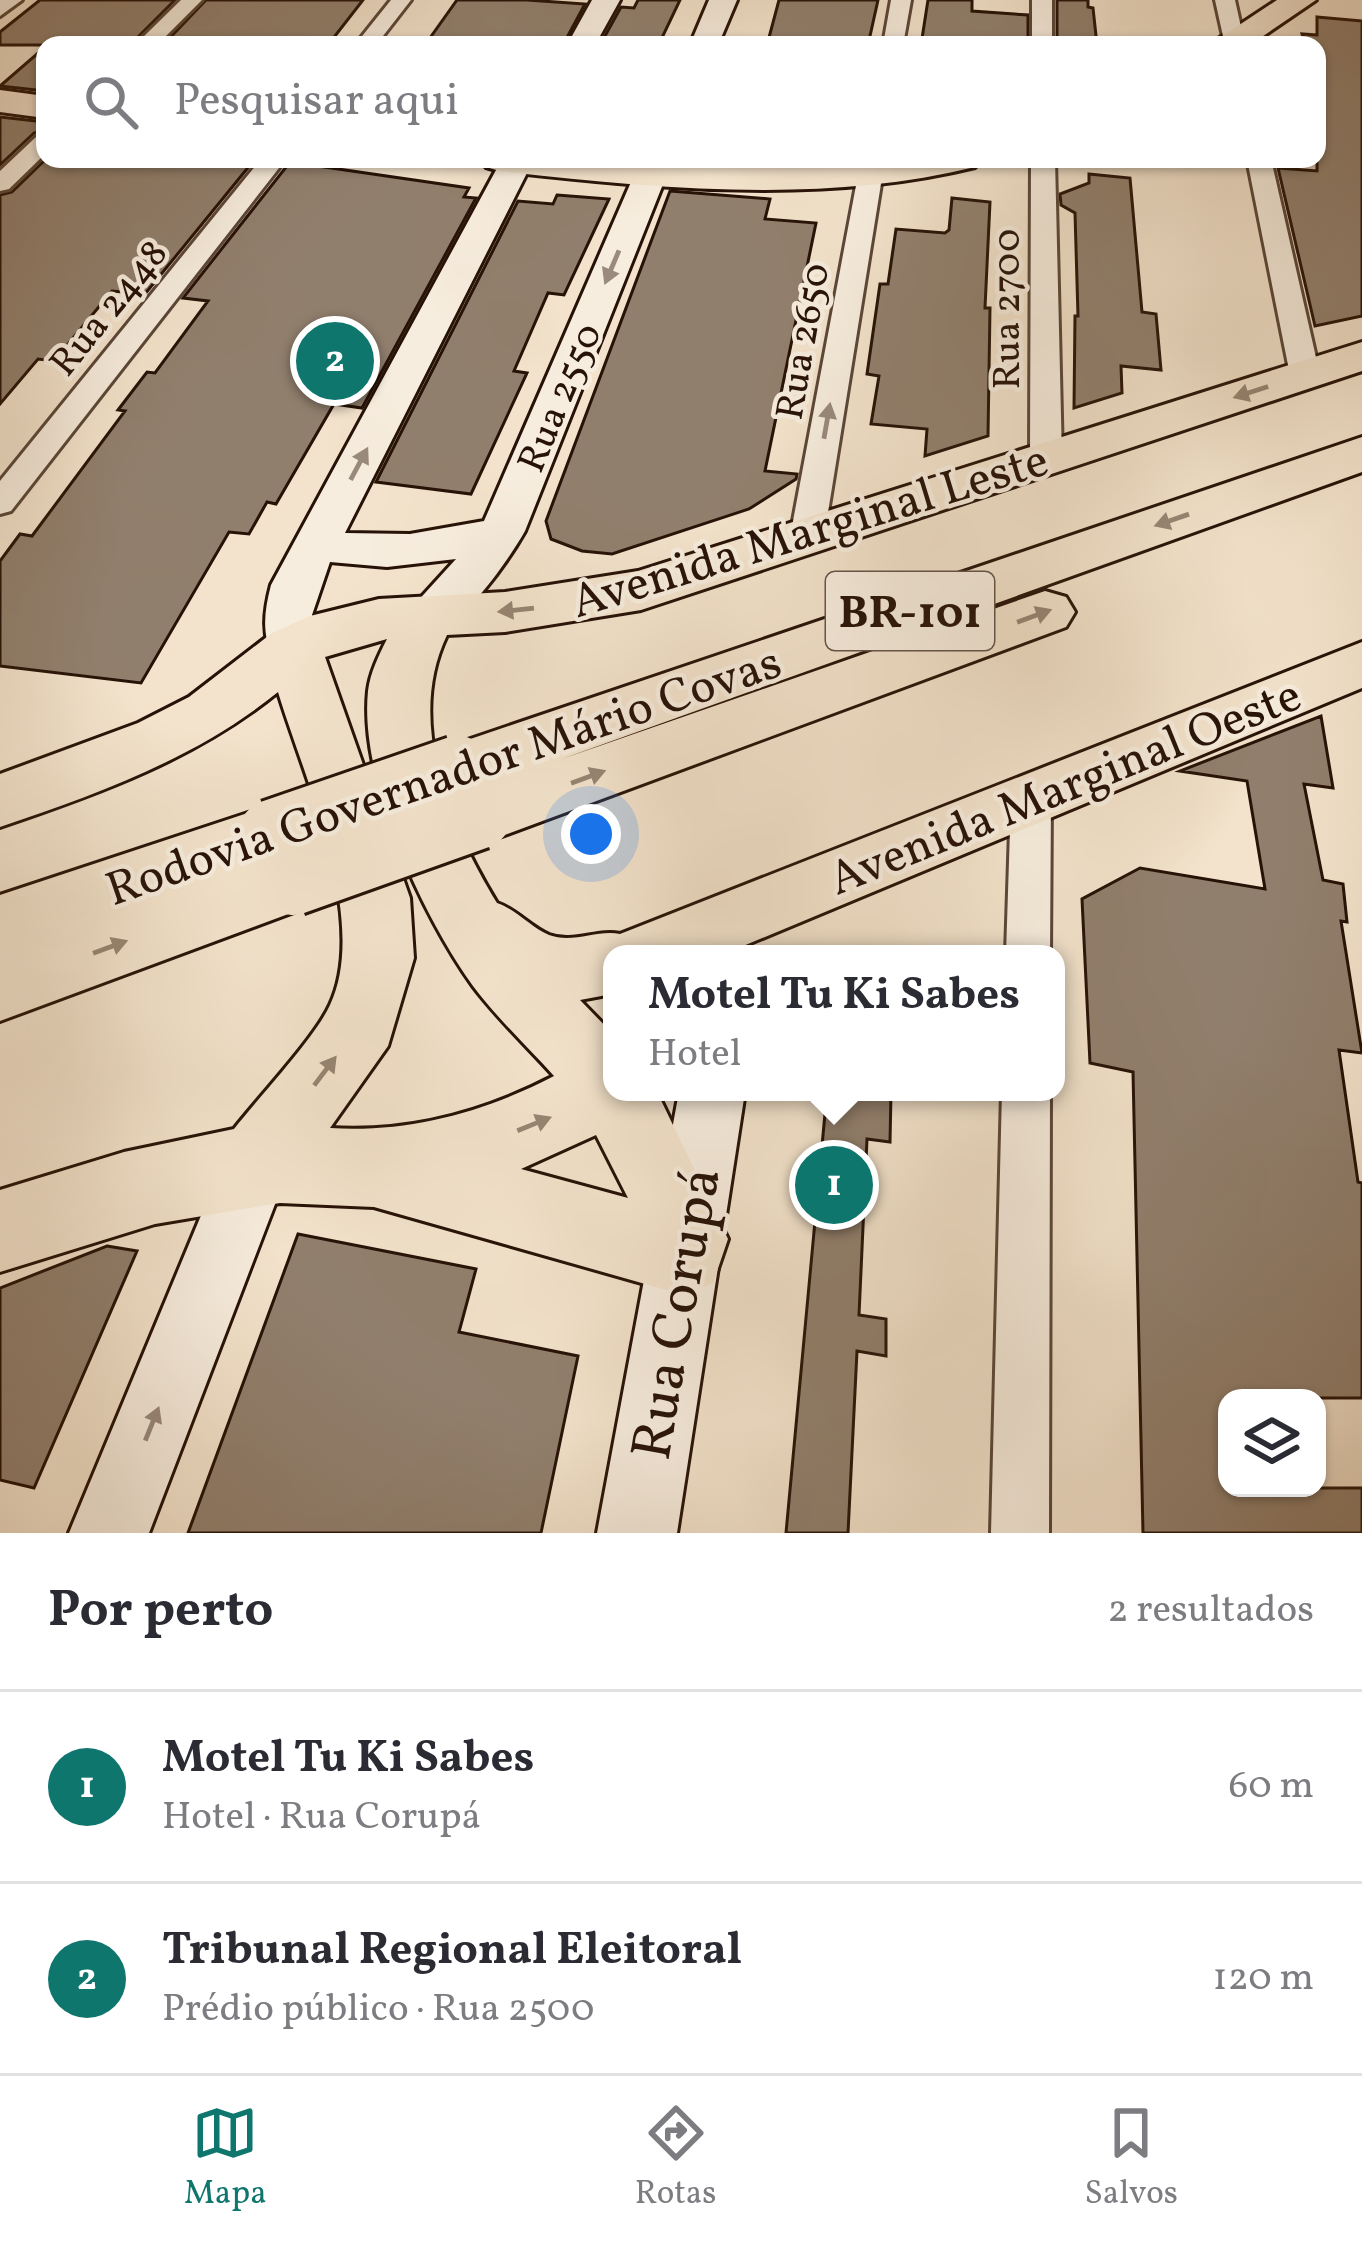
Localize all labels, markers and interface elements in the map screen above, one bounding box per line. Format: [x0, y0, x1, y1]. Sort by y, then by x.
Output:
search box [36, 36, 1326, 168]
icon: search [78, 69, 144, 135]
text: Pesquisar aqui [174, 71, 459, 134]
street label: Rua 2700 [982, 229, 1036, 389]
street label: Rua 2448 [38, 230, 182, 389]
one-way arrow [602, 249, 621, 285]
street label: Rua 2650 [765, 259, 845, 424]
pin: 2 [296, 316, 374, 406]
street label: Rua 2550 [506, 316, 617, 481]
one-way arrow [1232, 384, 1269, 403]
one-way arrow [818, 402, 837, 440]
street label: Avenida Marginal Leste [563, 429, 1057, 638]
one-way arrow [348, 446, 369, 481]
one-way arrow [1154, 512, 1190, 530]
road number: BR-101 [826, 572, 994, 650]
one-way arrow [497, 601, 534, 620]
one-way arrow [1016, 606, 1052, 624]
street label: Rodovia Governador Mário Covas [98, 631, 791, 926]
street label: Avenida Marginal Oeste [820, 664, 1312, 915]
one-way arrow [570, 767, 606, 785]
your location [561, 804, 621, 864]
one-way arrow [92, 937, 128, 956]
popup [603, 945, 1065, 1101]
text: Motel Tu Ki Sabes [648, 965, 1020, 1028]
text: Hotel [648, 1028, 741, 1082]
one-way arrow [313, 1055, 337, 1087]
one-way arrow [516, 1114, 552, 1133]
pin: 1 [795, 1140, 873, 1230]
street label: Rua Corupá [615, 1162, 744, 1466]
map controls [1218, 1389, 1326, 1497]
button: layers [1218, 1389, 1326, 1497]
one-way arrow [143, 1406, 162, 1442]
text: Por perto [48, 1576, 273, 1647]
text: 2 resultados [1108, 1584, 1314, 1638]
text: Motel Tu Ki Sabes [162, 1728, 534, 1791]
text: 1 [79, 1760, 95, 1814]
text: 60 m [1229, 1760, 1314, 1814]
text: Hotel · Rua Corupá [162, 1791, 481, 1845]
text: Tribunal Regional Eleitoral [162, 1920, 742, 1983]
text: 2 [77, 1952, 97, 2006]
text: 120 m [1213, 1952, 1314, 2006]
text: Prédio público · Rua 2500 [162, 1983, 594, 2037]
tab: Mapa [184, 2100, 267, 2218]
tab: Rotas [635, 2100, 716, 2218]
tab: Salvos [1085, 2100, 1178, 2218]

